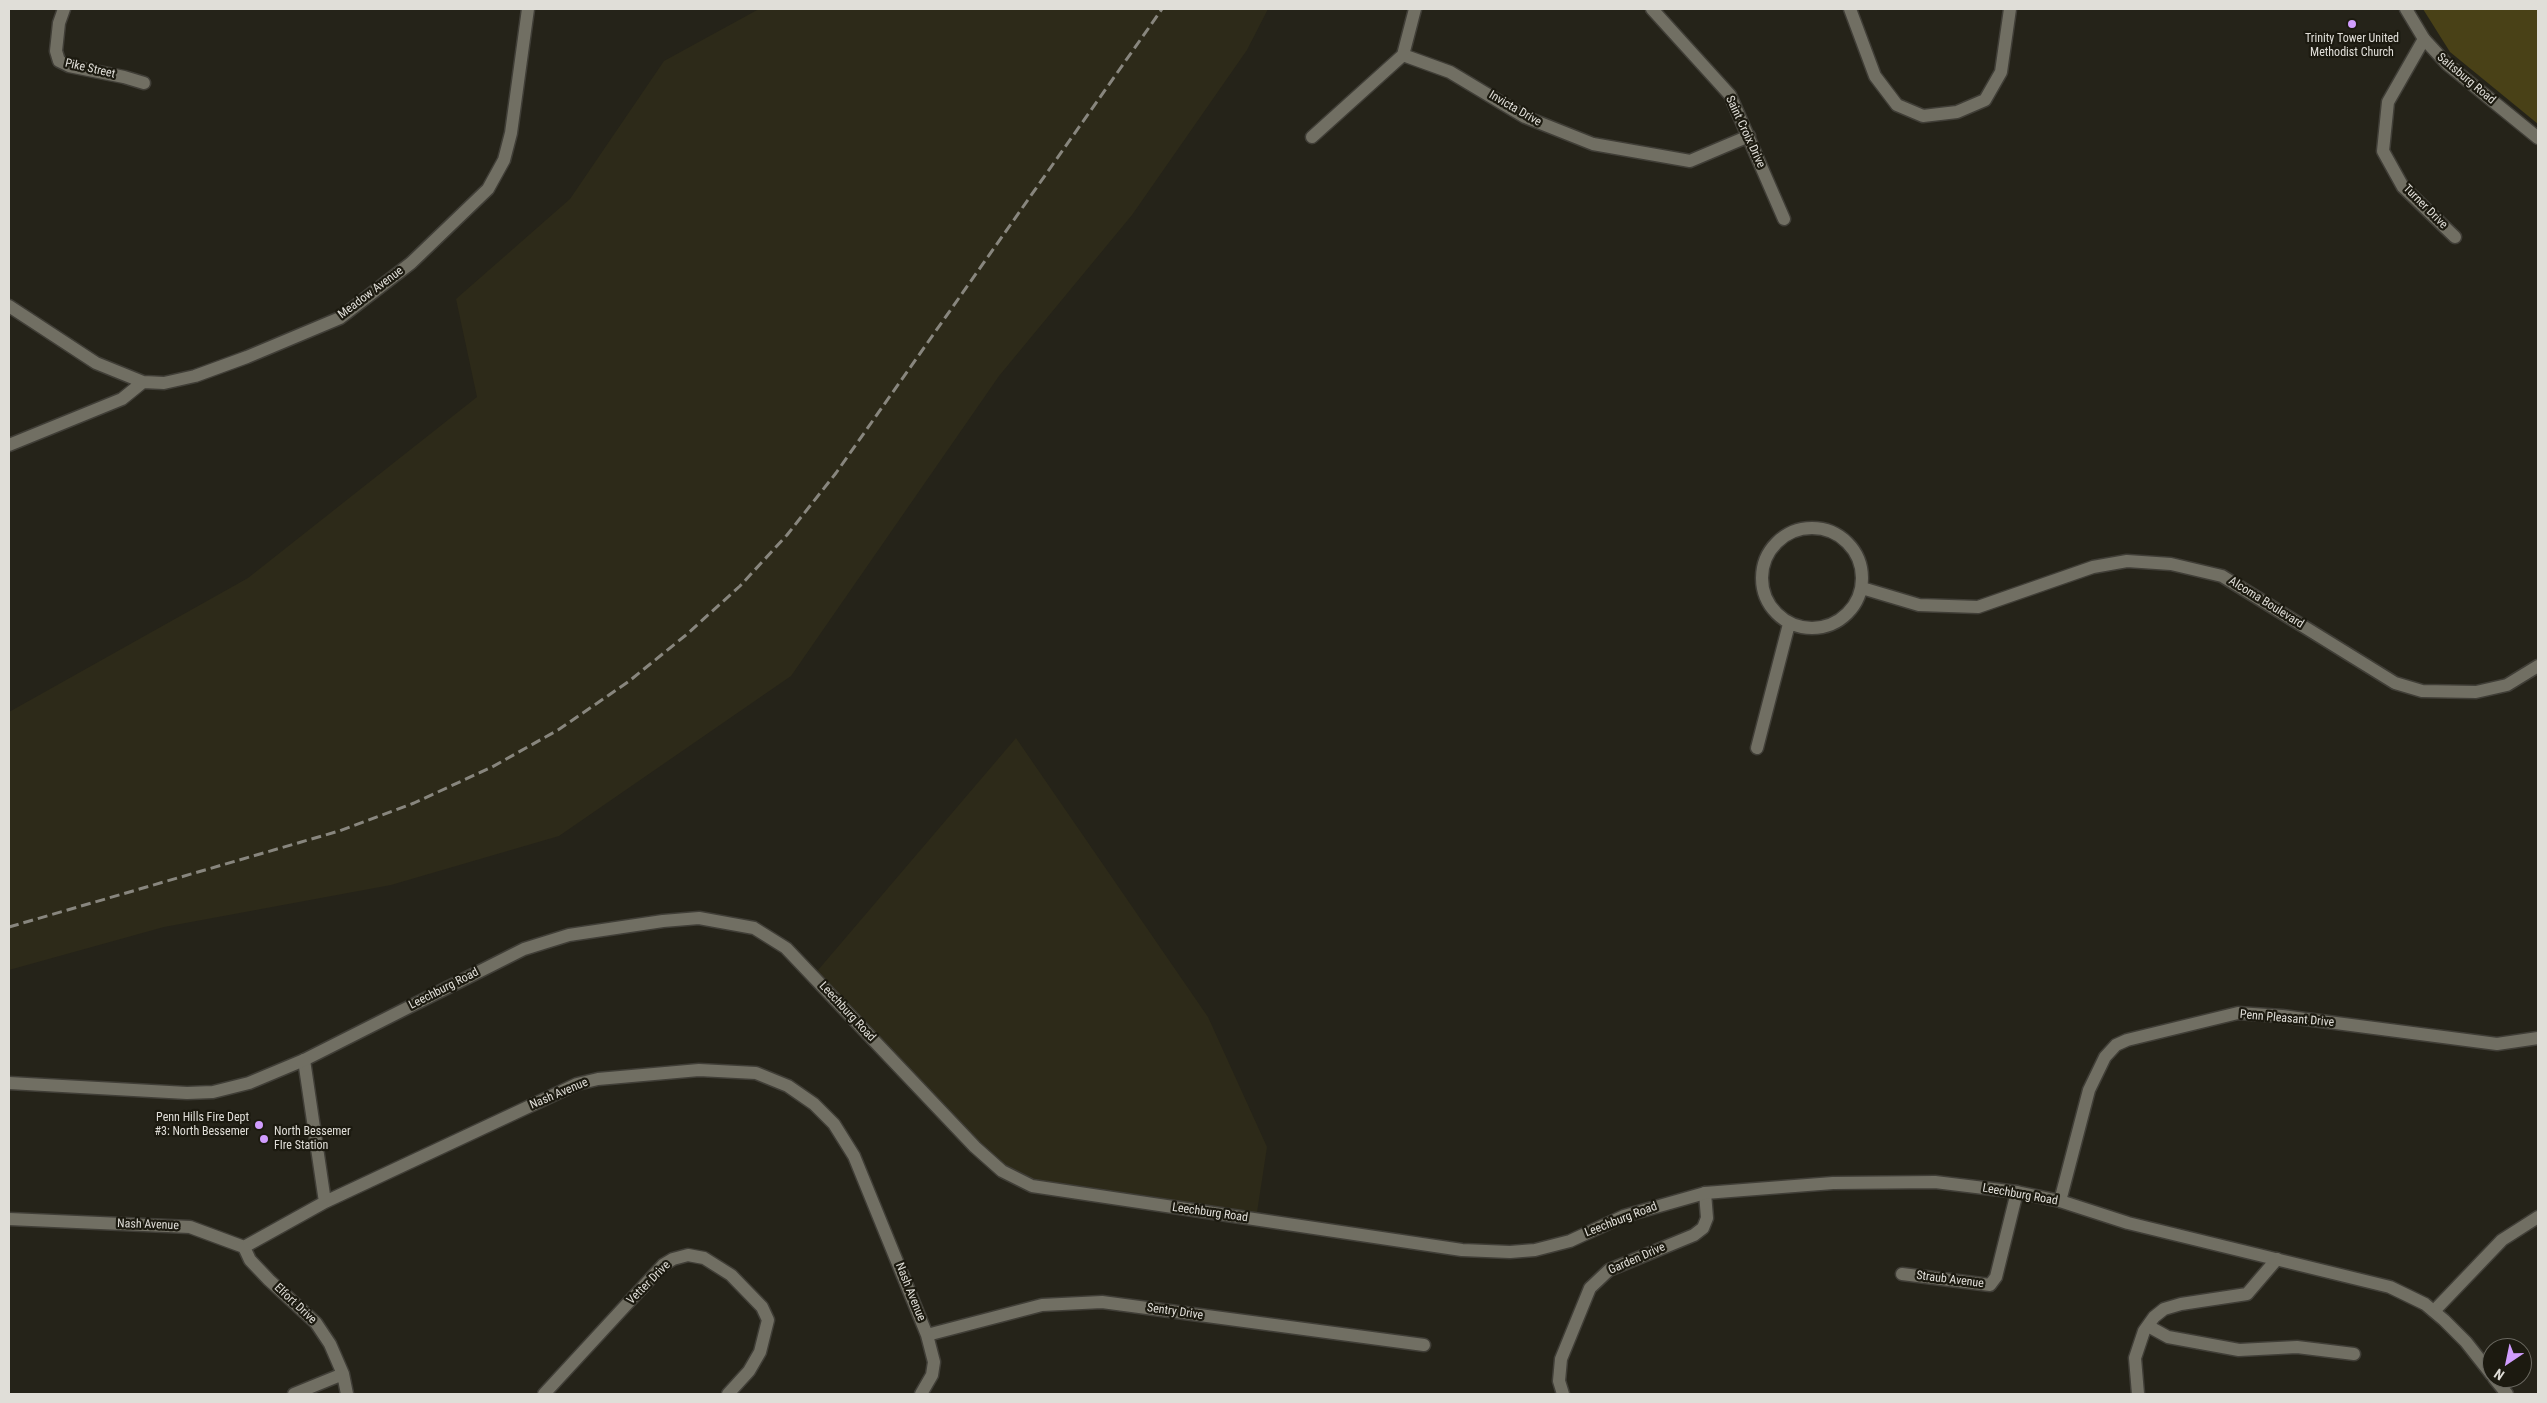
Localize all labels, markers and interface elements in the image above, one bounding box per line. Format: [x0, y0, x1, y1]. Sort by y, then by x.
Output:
marker: Trinity Tower United Methodist Church [2346, 18, 2358, 30]
place label: Trinity Tower United Methodist Church [2305, 32, 2399, 60]
street label: Saltsburg Road [2434, 50, 2498, 108]
street label: Pike Street [63, 56, 117, 82]
street label: Invicta Drive [1486, 88, 1544, 130]
street label: Saint Croix Drive [1722, 94, 1768, 170]
street label: Turner Drive [2400, 182, 2450, 232]
street label: Meadow Avenue [336, 264, 406, 322]
street label: Alcoma Boulevard [2226, 574, 2306, 632]
street label: Leechburg Road [407, 965, 481, 1013]
street label: Leechburg Road [816, 979, 878, 1045]
street label: Penn Pleasant Drive [2239, 1008, 2335, 1030]
street label: Nash Avenue [528, 1075, 590, 1113]
place label: Penn Hills Fire Dept #3: North Bessemer [154, 1111, 249, 1139]
marker: Penn Hills Fire Dept #3: North Bessemer [253, 1119, 265, 1131]
place label: North Bessemer FIre Station [274, 1125, 351, 1153]
marker: North Bessemer FIre Station [258, 1133, 270, 1145]
street label: Leechburg Road [1981, 1181, 2059, 1209]
street label: Leechburg Road [1583, 1200, 1659, 1240]
street label: Leechburg Road [1171, 1201, 1249, 1225]
street label: Nash Avenue [117, 1217, 179, 1233]
street label: Garden Drive [1606, 1240, 1668, 1278]
street label: Vetter Drive [624, 1258, 674, 1308]
street label: Nash Avenue [892, 1261, 928, 1323]
street label: Straub Avenue [1915, 1269, 1985, 1291]
street label: Elfort Drive [271, 1281, 319, 1327]
street label: Sentry Drive [1146, 1301, 1204, 1323]
north arrow [2482, 1338, 2532, 1388]
text: N [2491, 1366, 2507, 1384]

